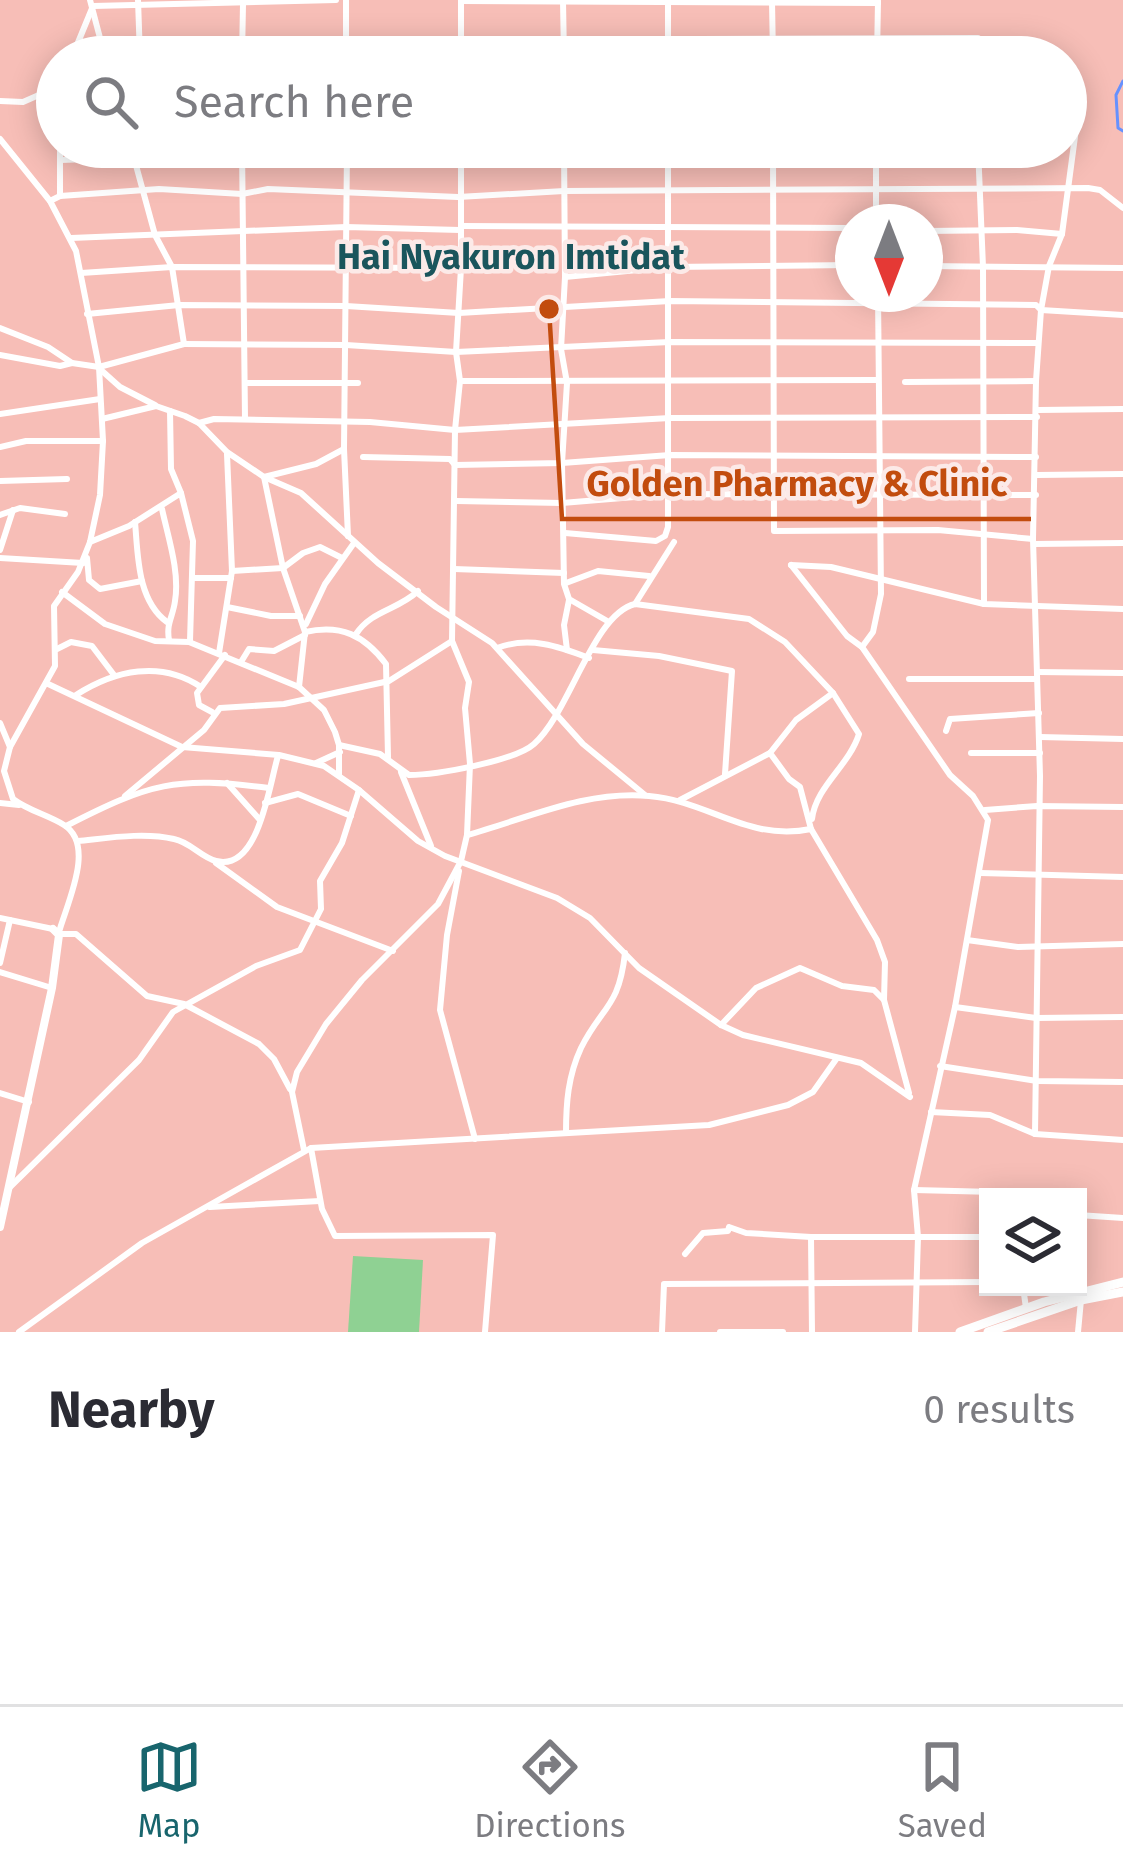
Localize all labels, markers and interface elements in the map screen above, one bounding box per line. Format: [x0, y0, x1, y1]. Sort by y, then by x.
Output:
search box [36, 36, 1087, 168]
icon: search [78, 69, 144, 135]
text: Search here [174, 75, 414, 129]
north arrow [835, 204, 943, 312]
district label: Hai Nyakuron Imtidat [337, 235, 686, 279]
callout: Golden Pharmacy & Clinic [562, 447, 1031, 519]
text: Golden Pharmacy & Clinic [586, 462, 1008, 506]
map controls [979, 1188, 1087, 1296]
button: layers [979, 1188, 1087, 1296]
text: Nearby [48, 1379, 214, 1441]
text: 0 results [923, 1387, 1075, 1433]
tab: Map [136, 1734, 202, 1846]
tab: Directions [474, 1734, 626, 1846]
tab: Saved [898, 1734, 987, 1846]

